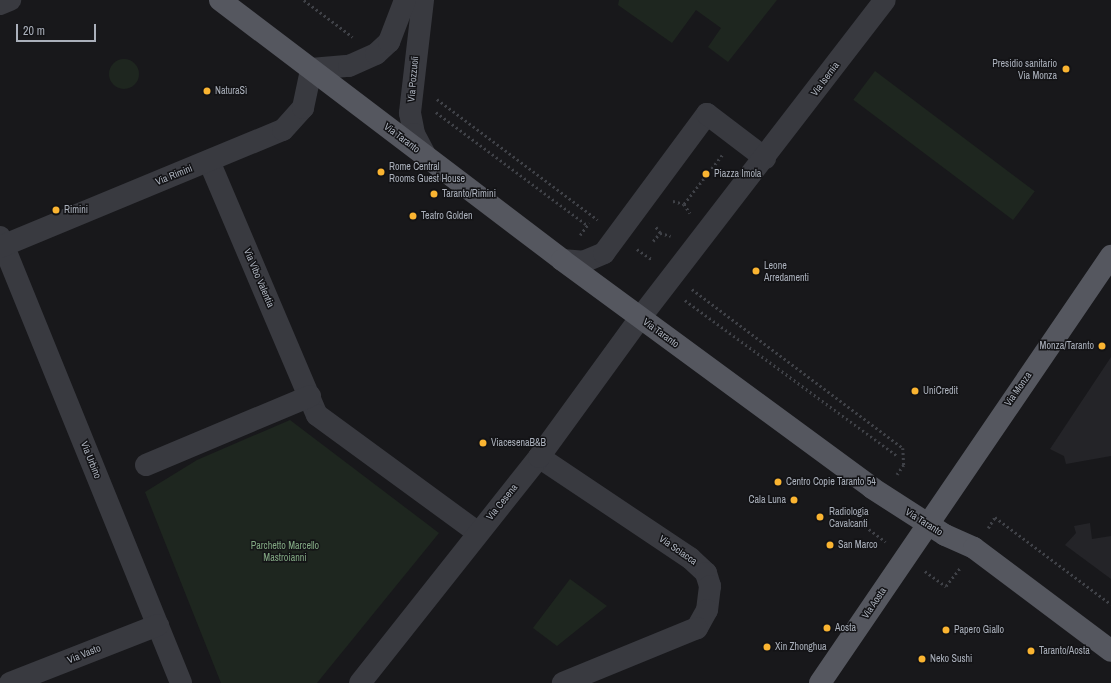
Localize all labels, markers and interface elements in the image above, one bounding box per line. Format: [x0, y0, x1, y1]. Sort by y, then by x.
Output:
scale bar [18, 16, 98, 42]
text: 20 m [23, 23, 45, 39]
street label: Via Pozzuoli [405, 56, 421, 102]
place label: Presidio sanitario Via Monza [992, 57, 1057, 80]
street label: Via Isernia [808, 60, 842, 98]
marker: Presidio sanitario Via Monza [1060, 63, 1072, 75]
place label: NaturaSì [215, 85, 247, 97]
marker: NaturaSì [202, 86, 212, 96]
street label: Via Taranto [382, 121, 422, 155]
place label: Rome Central Rooms Guest House [389, 160, 465, 184]
street label: Via Rimini [154, 162, 194, 188]
marker: Rome Central Rooms Guest House [376, 167, 386, 177]
place label: Piazza Imola [714, 168, 761, 180]
marker: Piazza Imola [701, 169, 711, 179]
place label: Taranto/Rimini [442, 188, 496, 200]
marker: Taranto/Rimini [429, 189, 439, 199]
place label: Rimini [64, 204, 88, 216]
marker: Rimini [51, 205, 61, 215]
place label: Teatro Golden [421, 210, 473, 222]
marker: Teatro Golden [408, 211, 418, 221]
street label: Via Vibo Valentia [241, 247, 277, 309]
place label: Leone Arredamenti [764, 259, 809, 282]
marker: Leone Arredamenti [751, 266, 761, 276]
street label: Via Taranto [641, 316, 681, 350]
place label: Monza/Taranto [1040, 340, 1094, 352]
marker: Monza/Taranto [1097, 341, 1107, 351]
street label: Via Monza [1002, 370, 1034, 408]
place label: UniCredit [923, 385, 958, 397]
marker: UniCredit [910, 386, 920, 396]
place label: ViacesenaB&B [491, 437, 546, 449]
marker: ViacesenaB&B [478, 438, 488, 448]
street label: Via Urbino [78, 440, 104, 480]
place label: Centro Copie Taranto 54 [786, 476, 876, 488]
marker: Centro Copie Taranto 54 [773, 477, 783, 487]
street label: Via Cesena [484, 482, 520, 522]
place label: Cala Luna [749, 494, 786, 506]
marker: Cala Luna [789, 495, 799, 505]
place label: Radiologia Cavalcanti [829, 505, 869, 528]
street label: Via Taranto [903, 506, 945, 538]
marker: Radiologia Cavalcanti [814, 511, 826, 523]
street label: Via Sciacca [657, 533, 699, 567]
park label: Parchetto Marcello Mastroianni [251, 539, 319, 562]
place label: San Marco [838, 539, 878, 551]
marker: San Marco [825, 540, 835, 550]
street label: Via Aosta [859, 585, 889, 621]
place label: Aosta [835, 622, 856, 634]
marker: Aosta [822, 623, 832, 633]
place label: Papero Giallo [954, 624, 1004, 636]
marker: Papero Giallo [941, 625, 951, 635]
place label: Xin Zhonghua [775, 641, 827, 653]
street label: Via Vasto [66, 642, 102, 666]
marker: Xin Zhonghua [762, 642, 772, 652]
place label: Taranto/Aosta [1039, 645, 1090, 657]
marker: Taranto/Aosta [1026, 646, 1036, 656]
place label: Neko Sushi [930, 653, 972, 665]
marker: Neko Sushi [917, 654, 927, 664]

